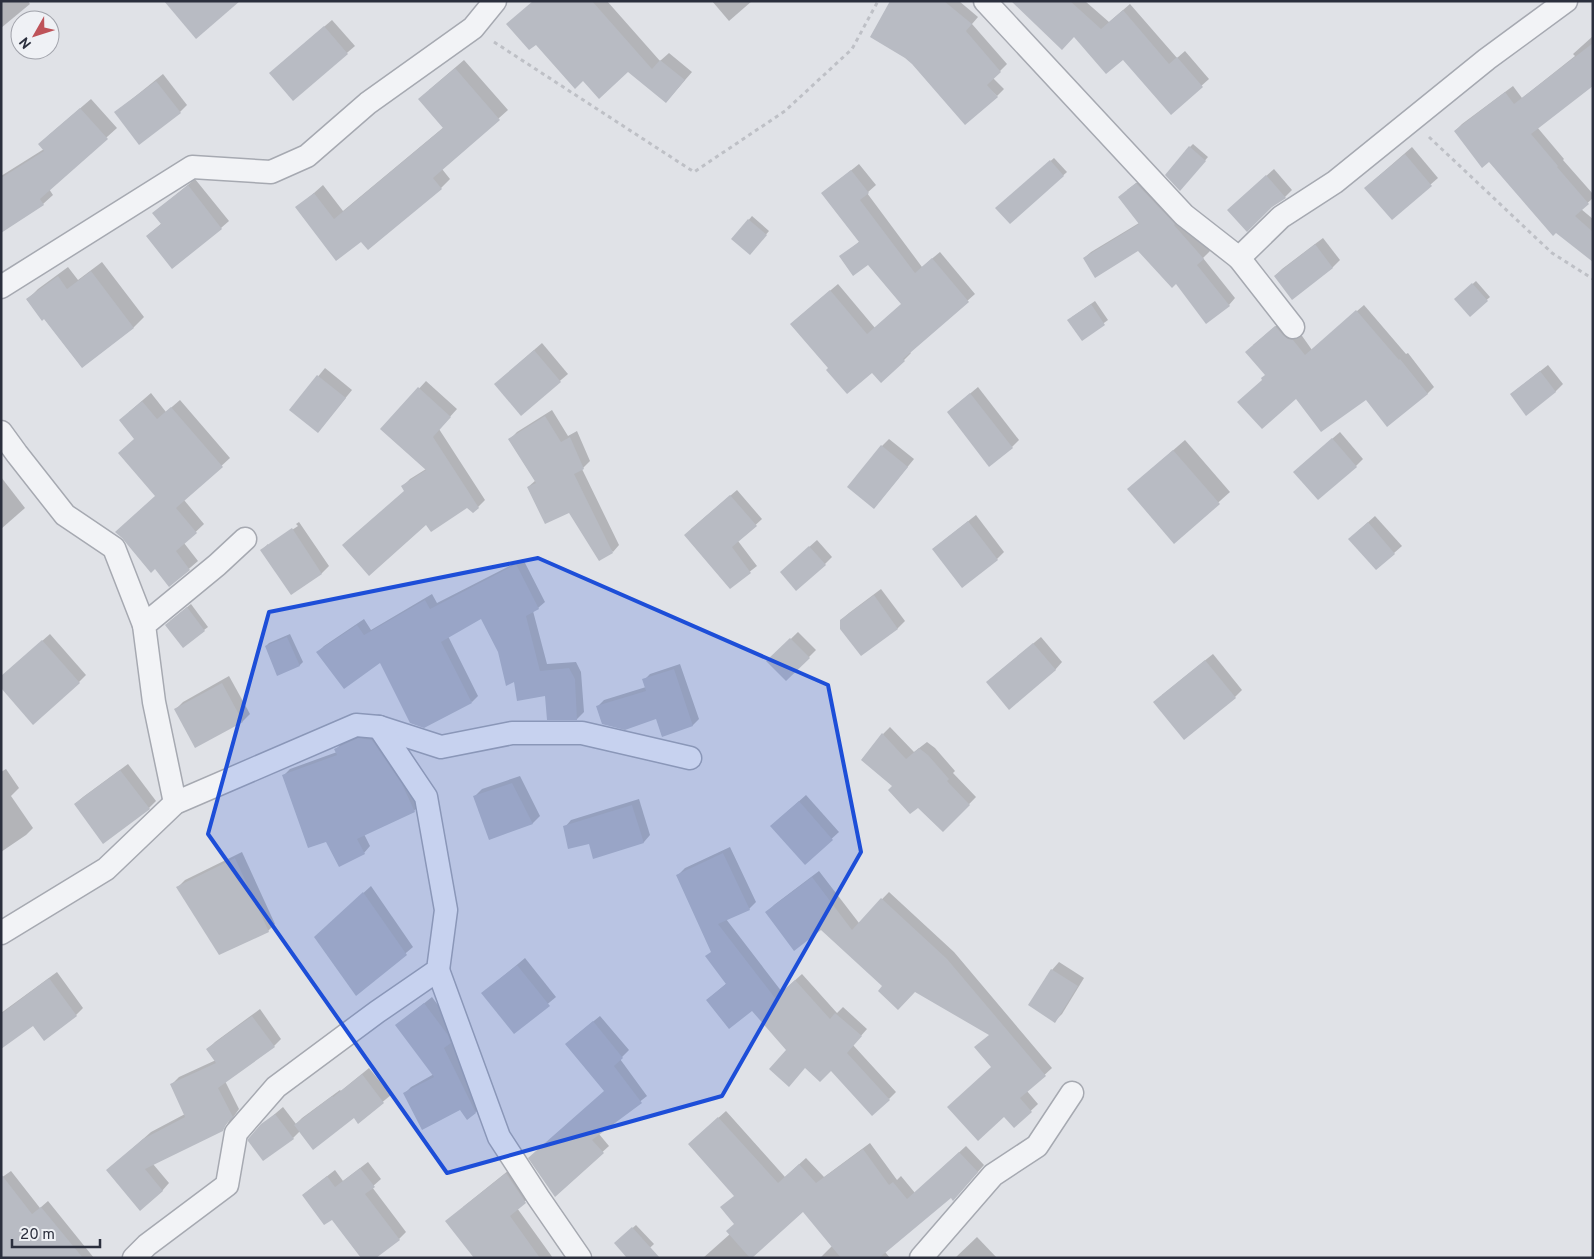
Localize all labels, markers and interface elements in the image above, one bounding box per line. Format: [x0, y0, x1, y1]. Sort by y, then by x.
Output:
north arrow [10, 10, 60, 60]
text: N [16, 33, 36, 51]
scale bar [12, 1216, 100, 1248]
text: 20 m [20, 1226, 55, 1245]

